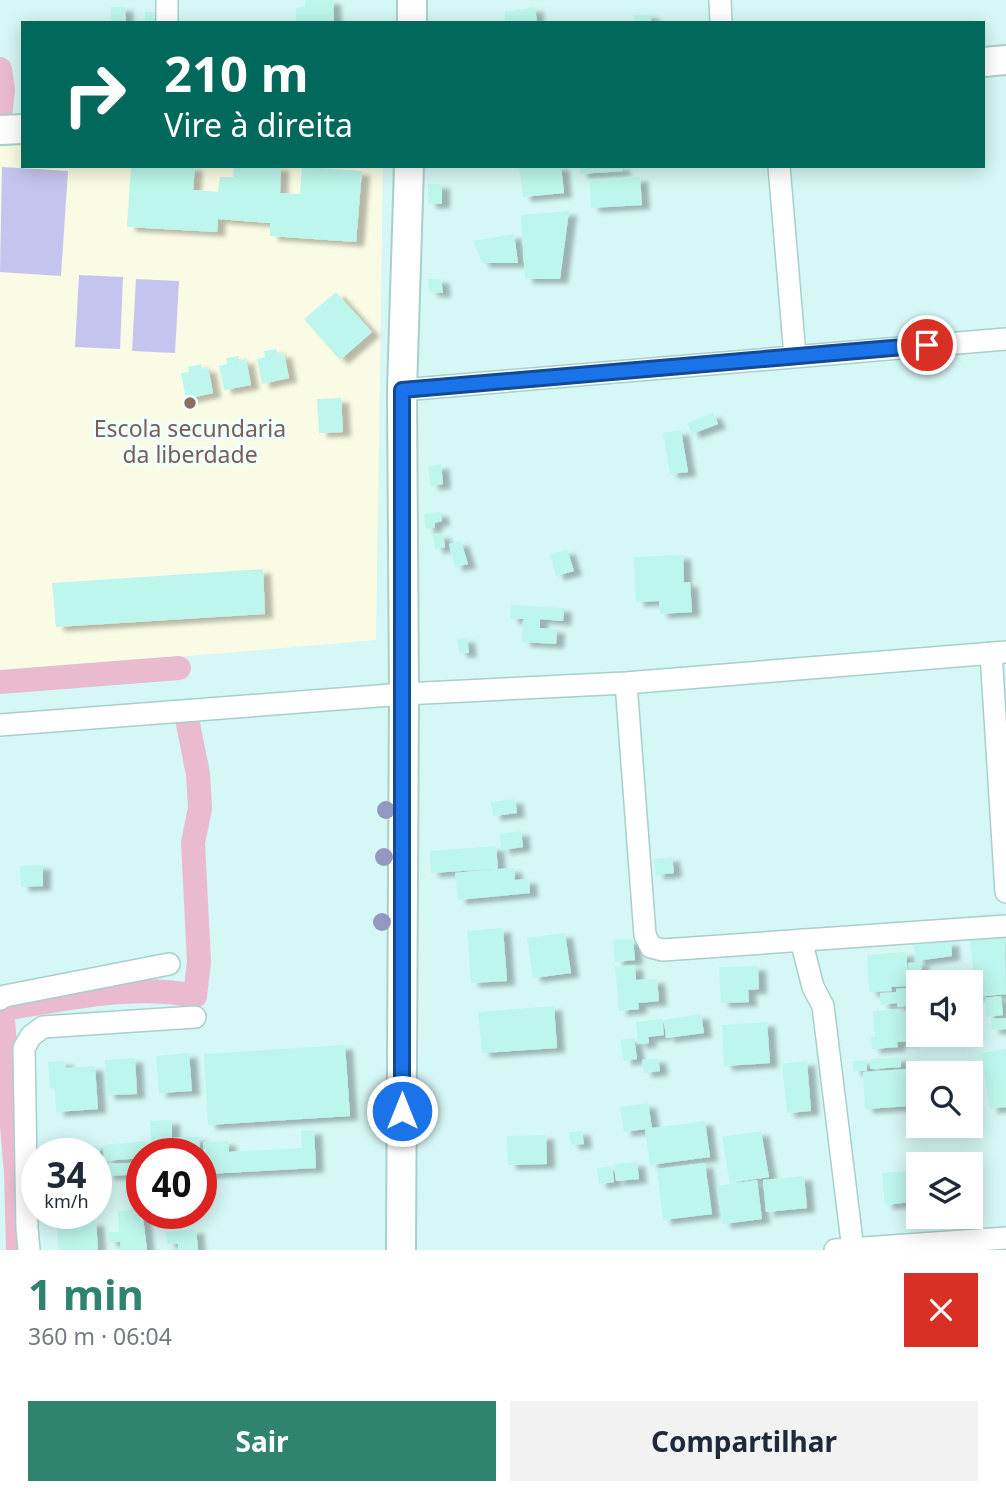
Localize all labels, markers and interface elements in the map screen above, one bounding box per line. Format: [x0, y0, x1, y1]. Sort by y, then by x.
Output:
text: 210 m [164, 40, 309, 106]
icon: right [49, 49, 140, 140]
text: Vire à direita [164, 103, 353, 146]
pin [897, 315, 957, 375]
icon: arrive [908, 326, 946, 364]
marker: Escola secundaria da liberdade [182, 395, 198, 411]
place label: Escola secundaria da liberdade [94, 412, 286, 470]
map controls [906, 970, 983, 1229]
button: sound [906, 970, 983, 1047]
button: search [906, 1061, 983, 1138]
position arrow [365, 1074, 439, 1148]
speed limit sign: 40 [126, 1138, 217, 1229]
text: 34 [46, 1151, 87, 1198]
button: layers [906, 1152, 983, 1229]
text: km/h [44, 1189, 89, 1213]
text: 1 min [28, 1265, 144, 1322]
button: close [904, 1273, 978, 1347]
text: 360 m · 06:04 [28, 1320, 172, 1352]
button: Sair [28, 1401, 496, 1481]
button: Compartilhar [510, 1401, 978, 1481]

